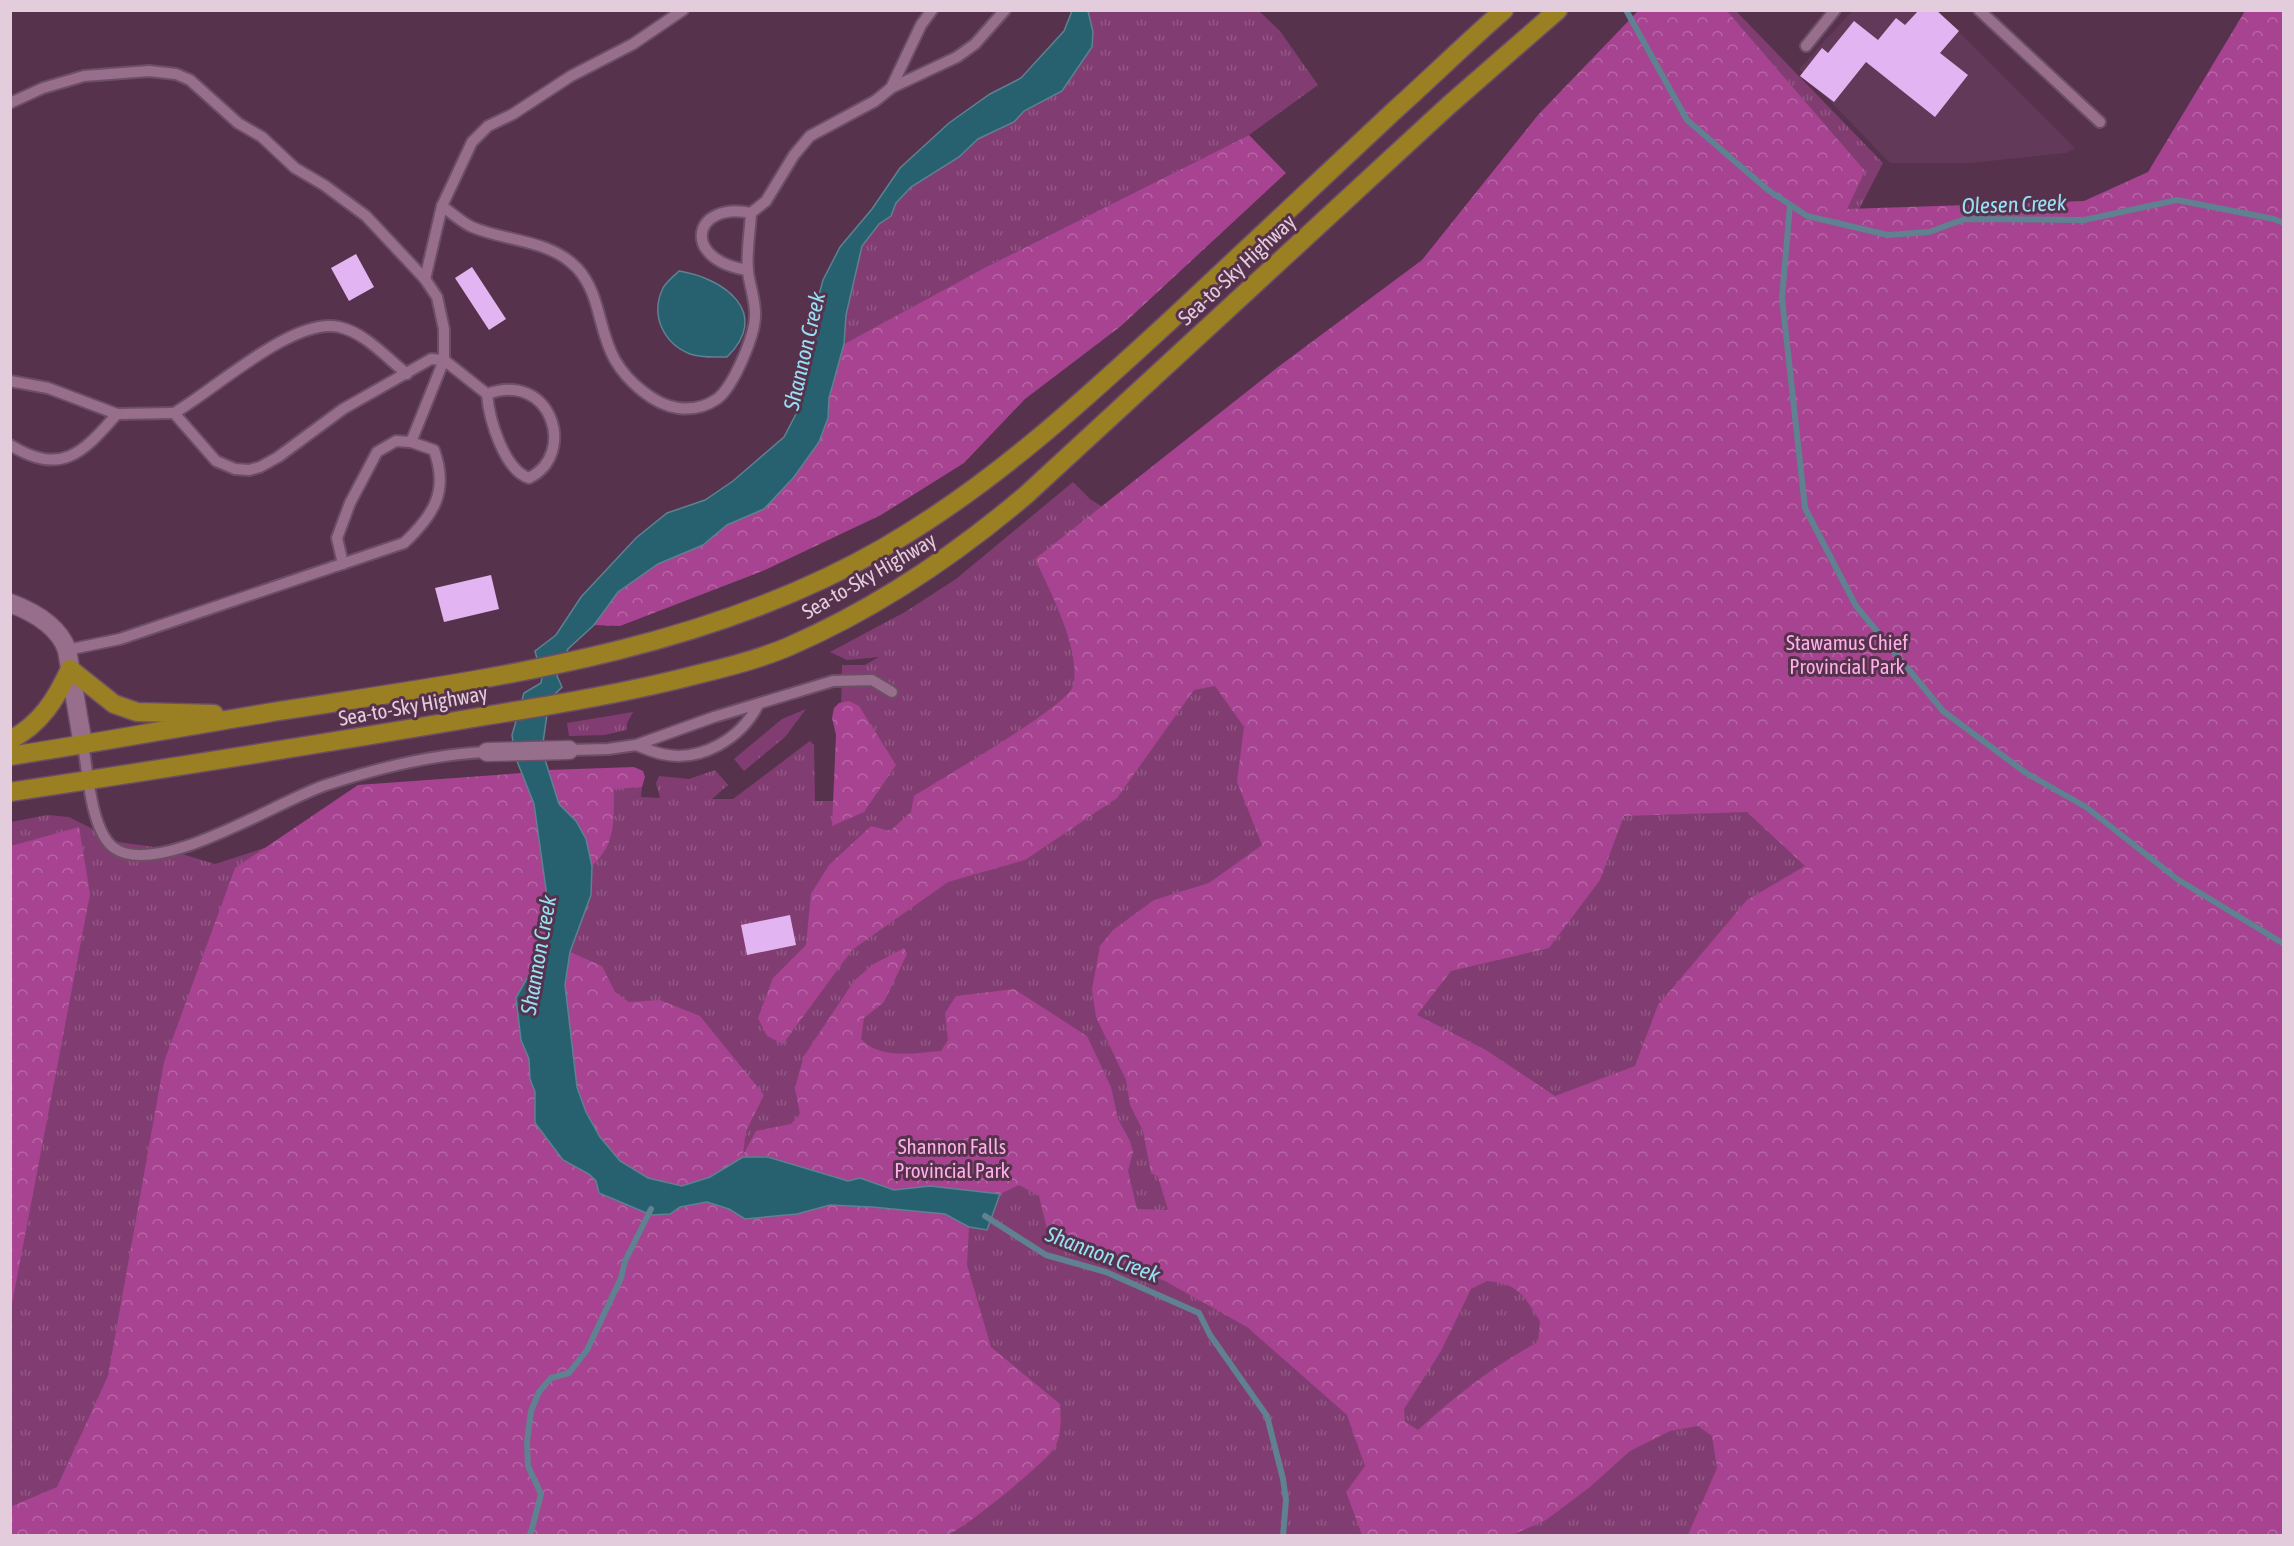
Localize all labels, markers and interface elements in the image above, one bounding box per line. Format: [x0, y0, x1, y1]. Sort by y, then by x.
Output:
water label: Olesen Creek [1961, 189, 2067, 219]
street label: Sea-to-Sky Highway [1173, 209, 1300, 330]
water label: Shannon Creek [778, 289, 830, 414]
street label: Sea-to-Sky Highway [797, 527, 940, 623]
park label: Stawamus Chief Provincial Park [1786, 630, 1908, 678]
street label: Sea-to-Sky Highway [336, 680, 490, 730]
water label: Shannon Creek [515, 893, 561, 1018]
park label: Shannon Falls Provincial Park [894, 1134, 1010, 1182]
water label: Shannon Creek [1041, 1220, 1164, 1288]

